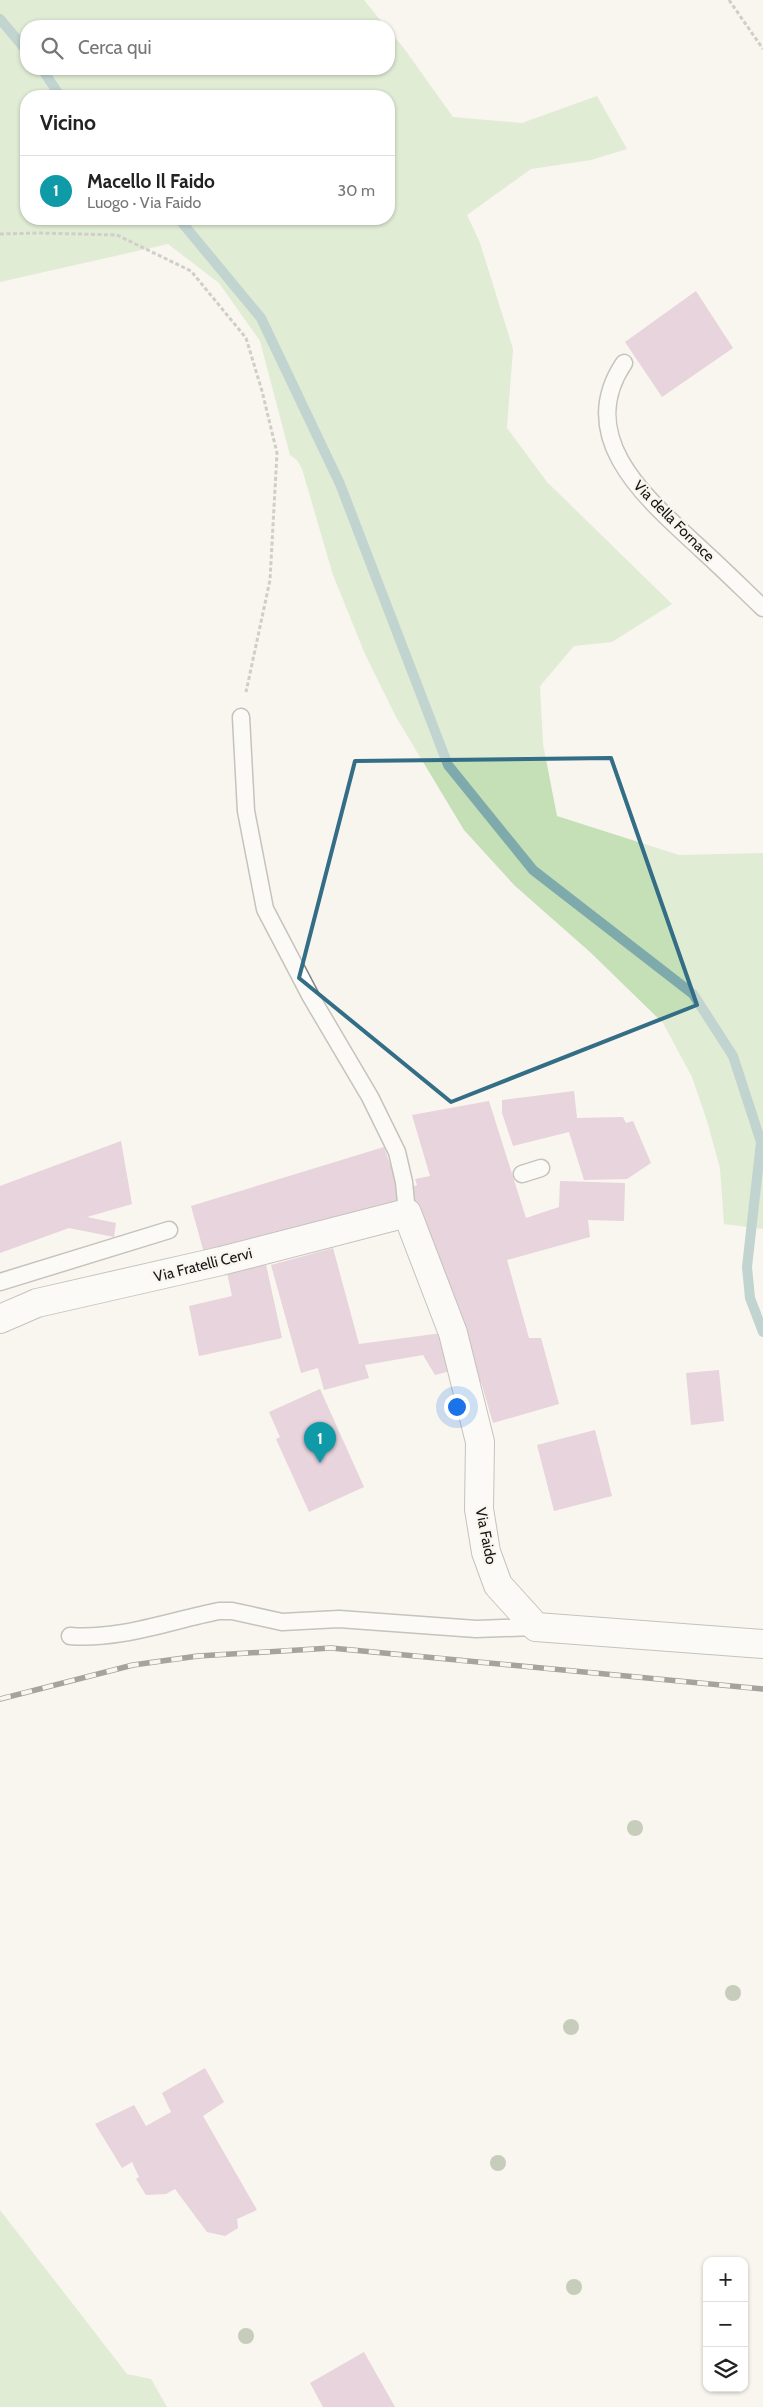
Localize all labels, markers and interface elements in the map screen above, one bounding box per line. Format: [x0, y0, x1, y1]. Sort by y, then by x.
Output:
search box [20, 20, 395, 75]
icon: search [38, 34, 66, 62]
text: Cerca qui [78, 36, 152, 59]
text: Vicino [40, 110, 96, 135]
text: Macello Il Faido [87, 170, 215, 193]
text: 1 [53, 181, 59, 200]
text: 30 m [338, 181, 375, 200]
text: Luogo · Via Faido [87, 193, 201, 212]
street label: Via della Fornace [630, 477, 719, 566]
street label: Via Fratelli Cervi [152, 1244, 254, 1286]
your location [444, 1394, 470, 1420]
pin: 1 [304, 1422, 336, 1463]
street label: Via Faido [472, 1506, 500, 1566]
map controls [703, 2257, 748, 2392]
button: + [703, 2257, 748, 2302]
button: − [703, 2302, 748, 2347]
button: layers [703, 2347, 748, 2392]

